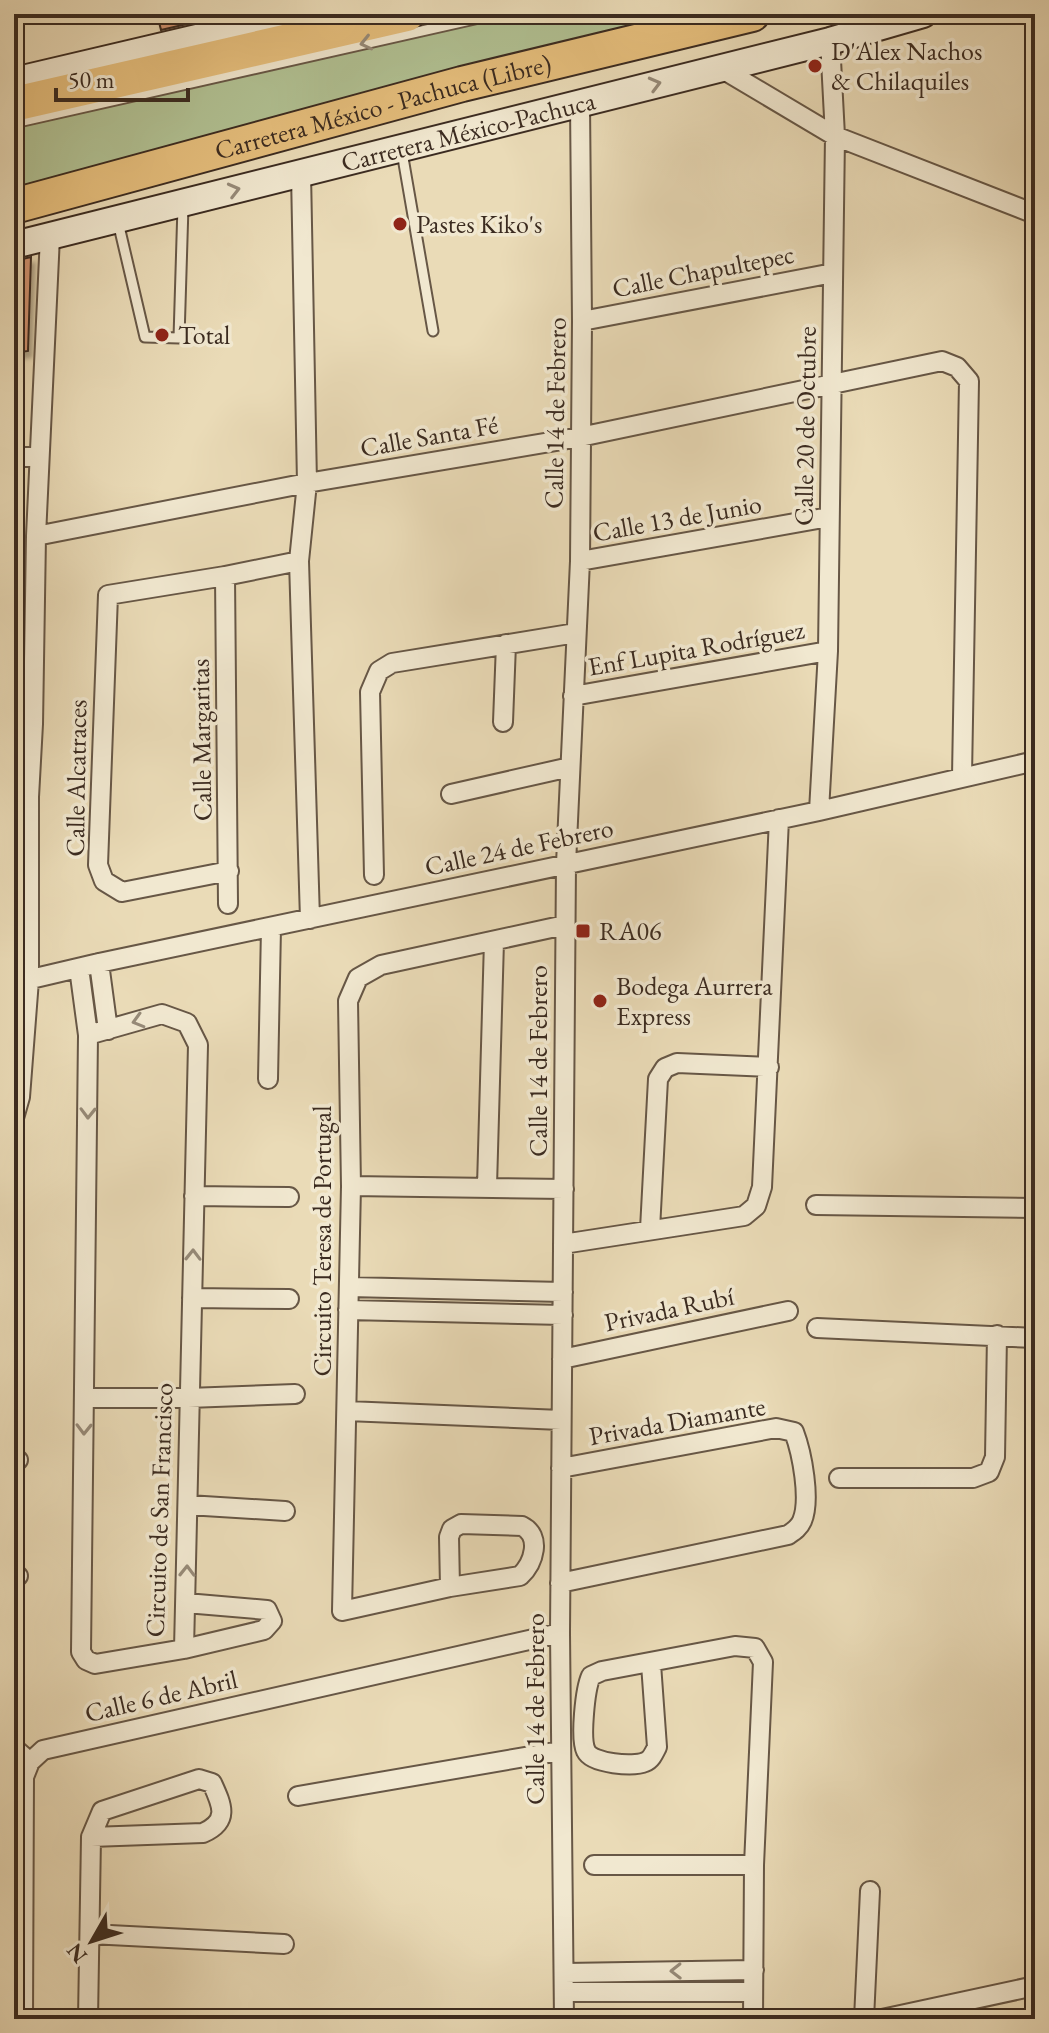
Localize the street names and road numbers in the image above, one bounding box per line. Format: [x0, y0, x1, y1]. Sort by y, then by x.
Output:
street label: Carretera México - Pachuca (Libre) [211, 46, 554, 168]
street label: Carretera México-Pachuca [337, 83, 599, 180]
street label: Calle Chapultepec [609, 237, 797, 305]
street label: Calle 14 de Febrero [536, 317, 574, 509]
street label: Calle 20 de Octubre [786, 326, 824, 526]
street label: Calle Santa Fé [357, 407, 501, 465]
street label: Calle 13 de Junio [590, 486, 764, 550]
street label: Enf Lupita Rodríguez [585, 612, 807, 684]
street label: Calle Margaritas [183, 659, 219, 821]
street label: Calle Alcatraces [58, 699, 94, 857]
street label: Calle 24 de Febrero [422, 810, 616, 884]
street label: Calle 14 de Febrero [521, 965, 555, 1157]
street label: Circuito Teresa de Portugal [305, 1106, 339, 1376]
street label: Privada Rubí [601, 1279, 737, 1339]
street label: Circuito de San Francisco [138, 1382, 180, 1638]
street label: Privada Diamante [586, 1389, 768, 1453]
street label: Calle 14 de Febrero [518, 1613, 552, 1805]
street label: Calle 6 de Abril [81, 1662, 241, 1730]

